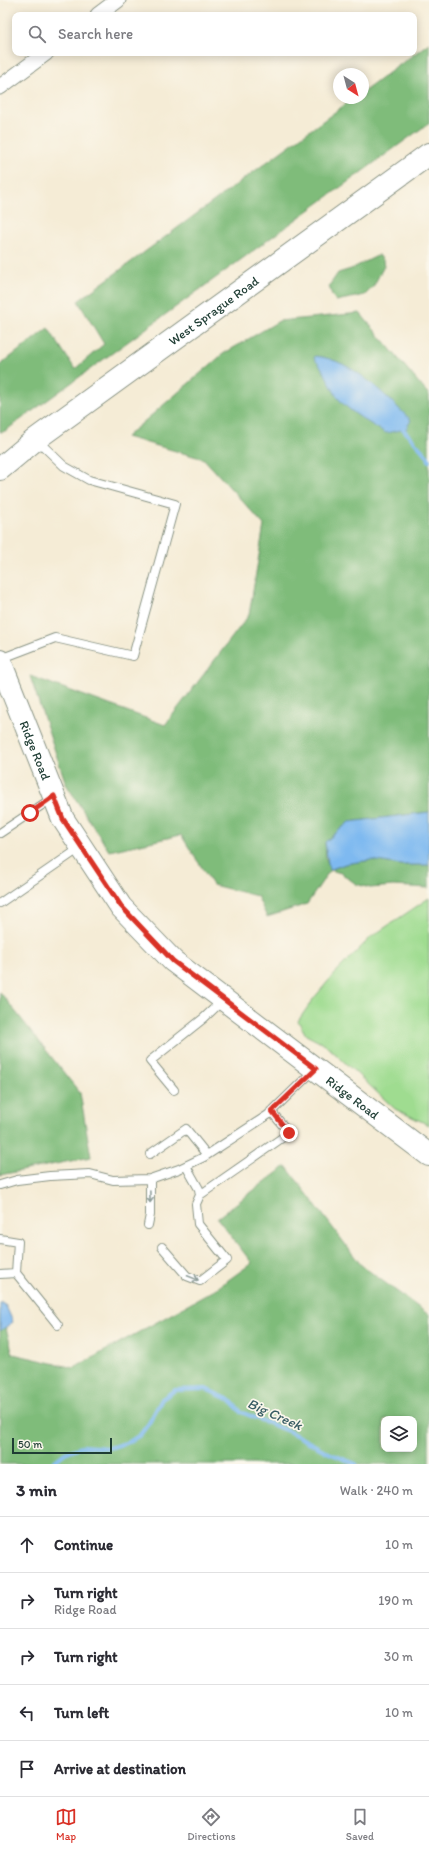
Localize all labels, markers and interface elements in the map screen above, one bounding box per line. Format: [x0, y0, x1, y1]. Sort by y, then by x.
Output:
search box [12, 12, 417, 56]
icon: search [26, 23, 48, 45]
text: Search here [58, 25, 133, 43]
north arrow [333, 68, 369, 104]
street label: West Sprague Road [166, 273, 262, 348]
street label: Ridge Road [17, 718, 54, 782]
route start [21, 804, 39, 822]
street label: Ridge Road [323, 1073, 382, 1123]
route end [280, 1124, 298, 1142]
one-way arrow [146, 1190, 154, 1203]
one-way arrow [187, 1274, 199, 1282]
water label: Big Creek [245, 1395, 305, 1434]
map controls [381, 1416, 417, 1452]
button: layers [381, 1416, 417, 1452]
scale bar [12, 1436, 112, 1455]
text: 50 m [18, 1438, 42, 1451]
text: 3 min [16, 1480, 57, 1500]
text: Walk · 240 m [340, 1483, 413, 1498]
icon: ahead [16, 1534, 38, 1556]
text: Continue [54, 1536, 113, 1554]
text: 10 m [385, 1537, 413, 1552]
text: Turn right [54, 1584, 118, 1602]
icon: right [16, 1590, 38, 1612]
text: 190 m [378, 1593, 413, 1608]
text: Ridge Road [54, 1602, 117, 1617]
icon: right [16, 1646, 38, 1668]
text: Turn right [54, 1648, 118, 1666]
text: 30 m [384, 1649, 413, 1664]
icon: left [16, 1702, 38, 1724]
text: Turn left [54, 1704, 109, 1722]
text: 10 m [385, 1705, 413, 1720]
icon: arrive [16, 1758, 38, 1780]
text: Arrive at destination [54, 1760, 186, 1778]
tab: Map [55, 1806, 77, 1843]
tab: Directions [187, 1806, 236, 1843]
tab: Saved [346, 1806, 374, 1843]

